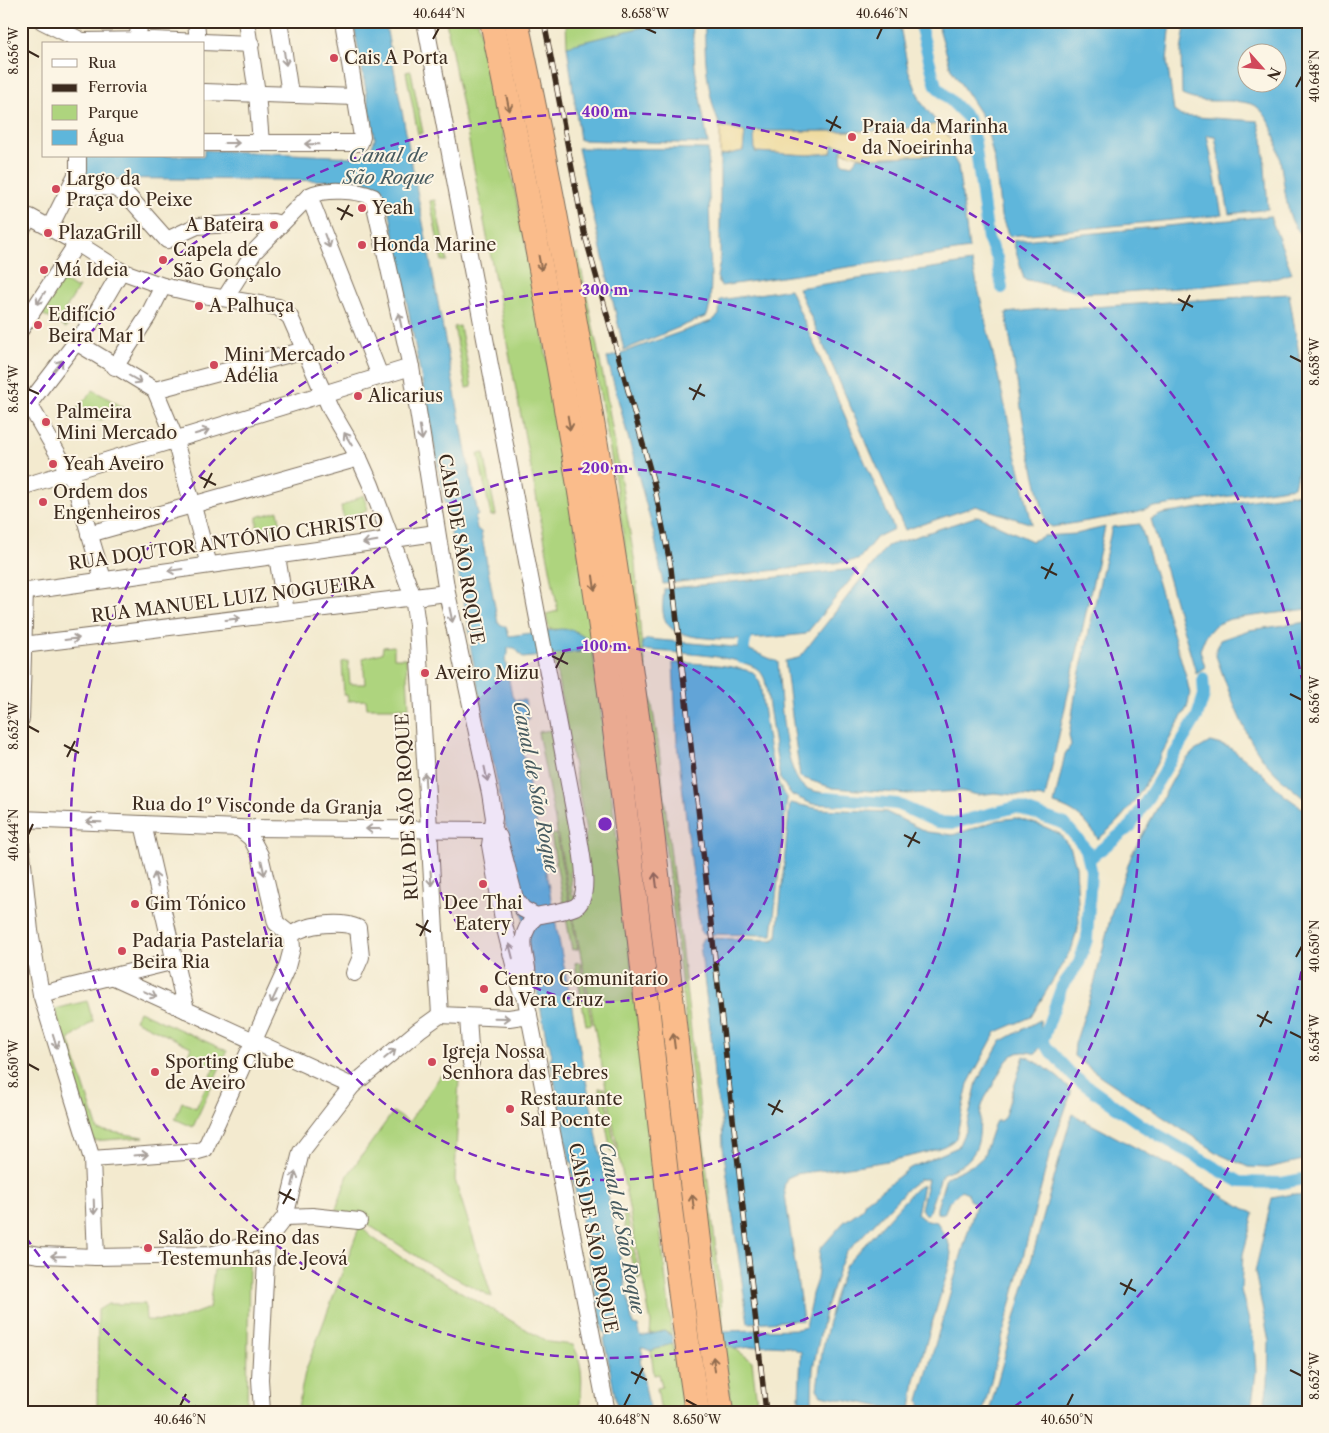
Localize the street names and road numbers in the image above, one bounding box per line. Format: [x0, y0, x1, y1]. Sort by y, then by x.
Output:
street label: CAIS DE SÃO ROQUE [433, 452, 491, 646]
street label: RUA DOUTOR ANTÓNIO CHRISTO [67, 508, 385, 575]
street label: RUA MANUEL LUIZ NOGUEIRA [90, 571, 377, 627]
street label: RUA DE SÃO ROQUE [389, 713, 423, 901]
street label: Rua do 1º Visconde da Granja [131, 793, 383, 819]
street label: CAIS DE SÃO ROQUE [564, 1141, 624, 1335]

